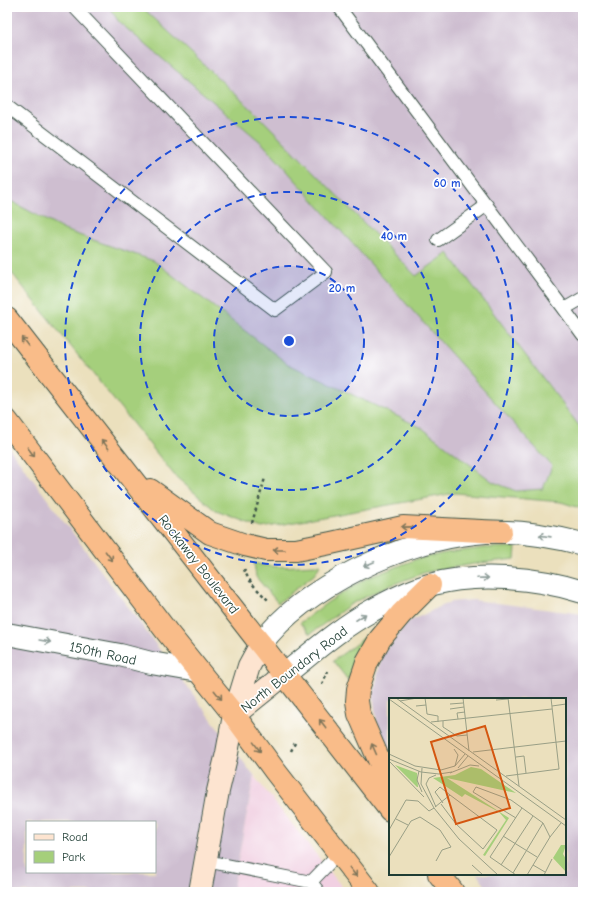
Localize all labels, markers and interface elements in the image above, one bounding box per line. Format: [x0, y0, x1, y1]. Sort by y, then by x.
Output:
text: 60 m [434, 176, 460, 190]
text: 40 m [381, 229, 407, 243]
text: 20 m [329, 281, 355, 295]
centre of rings [282, 334, 296, 348]
one-way arrow [20, 336, 29, 347]
one-way arrow [100, 439, 109, 450]
one-way arrow [26, 446, 35, 457]
street label: Rockaway Boulevard [155, 511, 243, 617]
one-way arrow [401, 523, 414, 531]
one-way arrow [539, 532, 552, 540]
one-way arrow [273, 546, 286, 554]
one-way arrow [105, 550, 113, 561]
one-way arrow [364, 561, 376, 568]
one-way arrow [476, 575, 489, 582]
one-way arrow [355, 613, 367, 621]
street label: North Boundary Road [238, 622, 351, 716]
one-way arrow [38, 638, 51, 646]
street label: 150th Road [68, 638, 138, 669]
one-way arrow [213, 690, 222, 701]
inset map [389, 698, 566, 875]
one-way arrow [319, 719, 327, 730]
one-way arrow [253, 741, 261, 752]
one-way arrow [370, 744, 377, 756]
legend [26, 821, 156, 873]
text: Road [62, 830, 88, 844]
text: Park [62, 850, 85, 864]
one-way arrow [349, 867, 357, 878]

